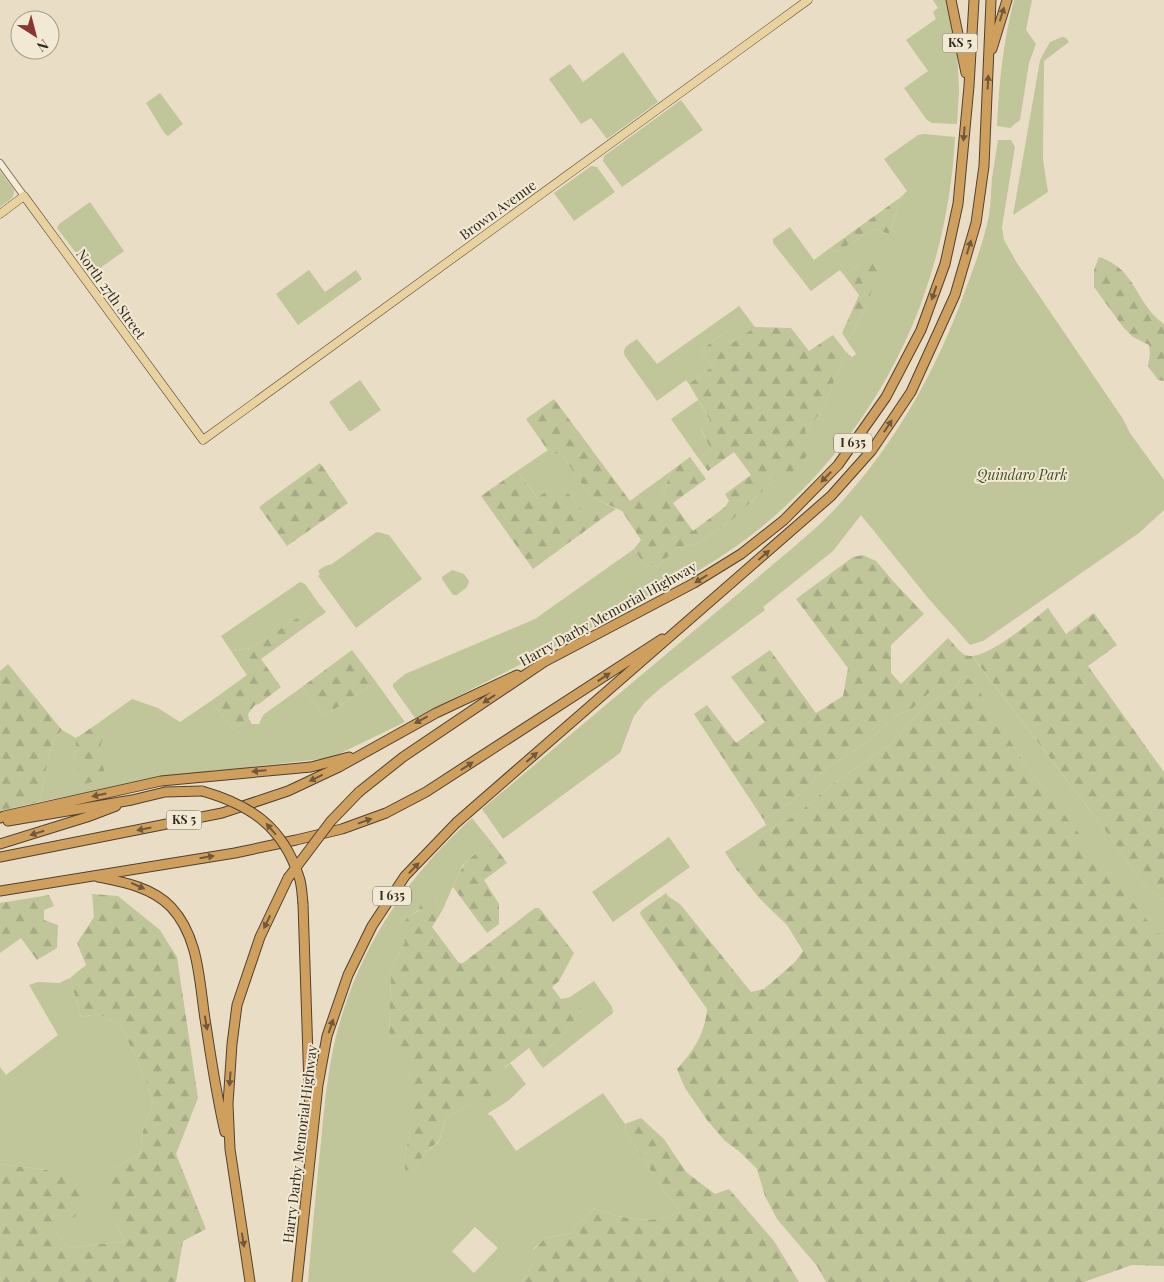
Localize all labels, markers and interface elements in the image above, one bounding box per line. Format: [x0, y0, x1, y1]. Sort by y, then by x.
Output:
one-way arrow [999, 6, 1007, 21]
north arrow [10, 10, 60, 60]
road number: KS 5 [942, 34, 978, 52]
text: N [33, 35, 53, 57]
one-way arrow [984, 74, 992, 90]
one-way arrow [960, 126, 968, 142]
street label: Brown Avenue [456, 175, 540, 244]
one-way arrow [966, 240, 974, 255]
street label: North 27th Street [72, 245, 151, 343]
one-way arrow [930, 286, 938, 301]
one-way arrow [883, 419, 893, 433]
road number: I 635 [834, 433, 872, 452]
park label: Quindaro Park [976, 465, 1067, 484]
one-way arrow [820, 471, 832, 483]
one-way arrow [757, 550, 770, 561]
street label: Harry Darby Memorial Highway [516, 557, 700, 670]
one-way arrow [694, 574, 707, 584]
one-way arrow [597, 672, 610, 682]
one-way arrow [482, 694, 496, 704]
one-way arrow [414, 716, 428, 725]
one-way arrow [526, 751, 538, 763]
one-way arrow [461, 761, 474, 770]
one-way arrow [251, 768, 267, 776]
one-way arrow [309, 774, 323, 782]
one-way arrow [91, 791, 106, 799]
road number: KS 5 [166, 810, 202, 830]
one-way arrow [358, 816, 373, 824]
one-way arrow [265, 822, 276, 835]
one-way arrow [136, 825, 152, 833]
one-way arrow [29, 829, 44, 837]
one-way arrow [200, 853, 216, 861]
one-way arrow [408, 862, 420, 874]
one-way arrow [131, 883, 145, 891]
road number: I 635 [373, 886, 411, 906]
one-way arrow [263, 915, 271, 929]
one-way arrow [202, 1015, 210, 1031]
one-way arrow [328, 1018, 335, 1033]
street label: Harry Darby Memorial Highway [278, 1044, 321, 1244]
one-way arrow [225, 1071, 233, 1087]
one-way arrow [240, 1232, 248, 1248]

